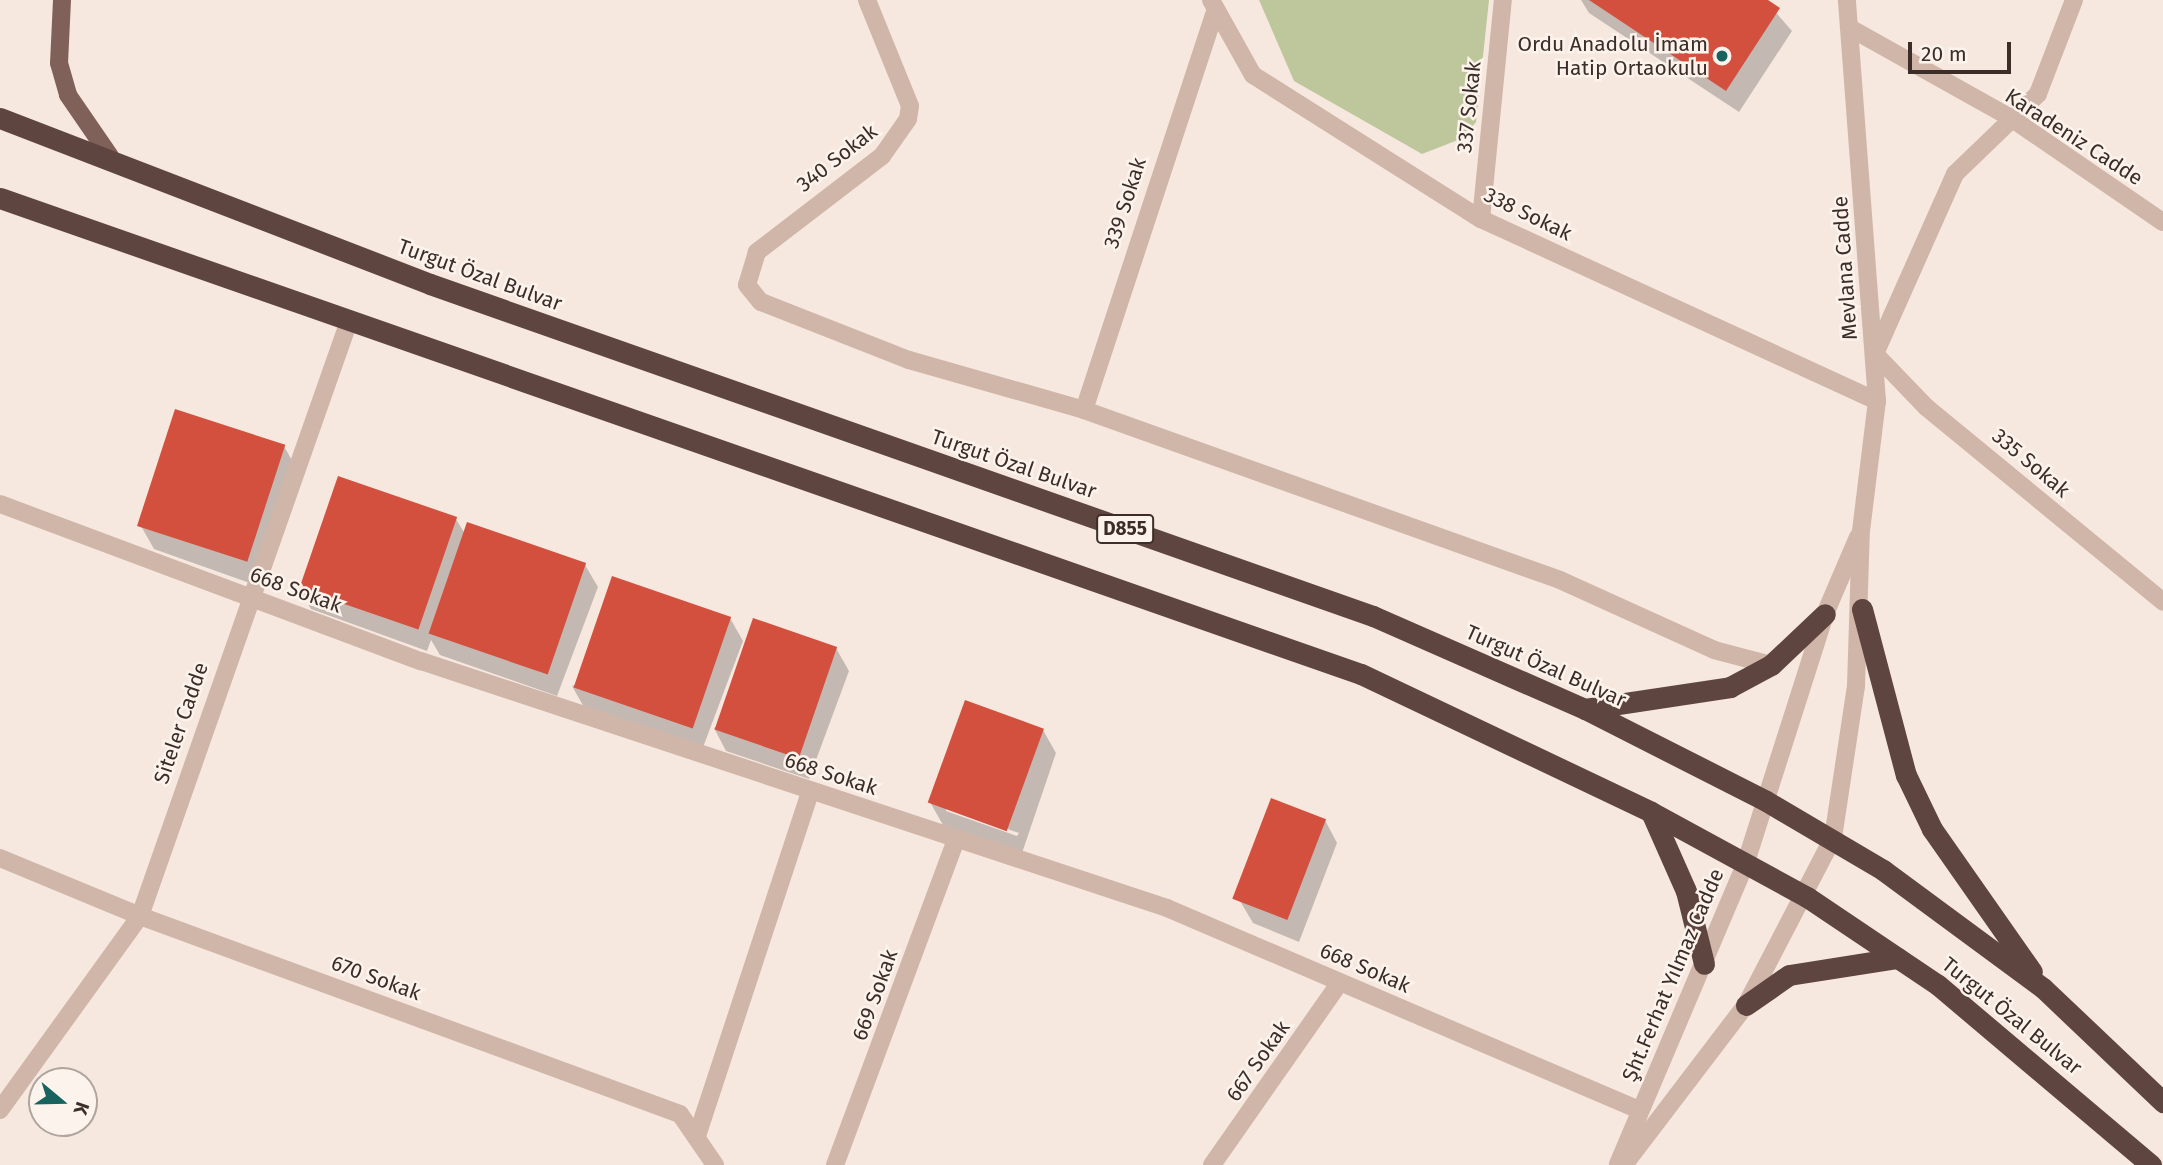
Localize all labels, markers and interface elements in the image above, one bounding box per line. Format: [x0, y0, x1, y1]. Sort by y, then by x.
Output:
scale bar [1911, 28, 2014, 72]
place label: Ordu Anadolu İmam Hatip Ortaokulu [1518, 31, 1708, 81]
text: 20 m [1921, 41, 1967, 67]
marker: Ordu Anadolu İmam Hatip Ortaokulu [1714, 48, 1730, 64]
street label: 337 Sokak [1452, 60, 1486, 154]
street label: Karadeniz Cadde [2000, 83, 2148, 191]
street label: 340 Sokak [792, 119, 882, 197]
street label: 339 Sokak [1099, 155, 1151, 251]
street label: 338 Sokak [1480, 182, 1576, 246]
street label: Mevlana Cadde [1827, 195, 1863, 341]
street label: Turgut Özal Bulvar [395, 234, 565, 316]
street label: 335 Sokak [1987, 423, 2075, 503]
street label: Turgut Özal Bulvar [928, 424, 1100, 504]
road number: D855 [1095, 514, 1155, 544]
street label: 668 Sokak [247, 562, 345, 618]
street label: Turgut Özal Bulvar [1462, 619, 1630, 713]
street label: Siteler Cadde [148, 659, 214, 787]
street label: 668 Sokak [782, 747, 880, 801]
street label: Şht.Ferhat Yılmaz Cadde [1617, 865, 1729, 1085]
street label: 668 Sokak [1316, 938, 1414, 998]
street label: 669 Sokak [847, 946, 903, 1044]
street label: 670 Sokak [328, 950, 424, 1006]
street label: Turgut Özal Bulvar [1937, 952, 2087, 1080]
street label: 667 Sokak [1221, 1016, 1295, 1106]
north arrow [28, 1067, 98, 1137]
text: K [69, 1099, 94, 1118]

